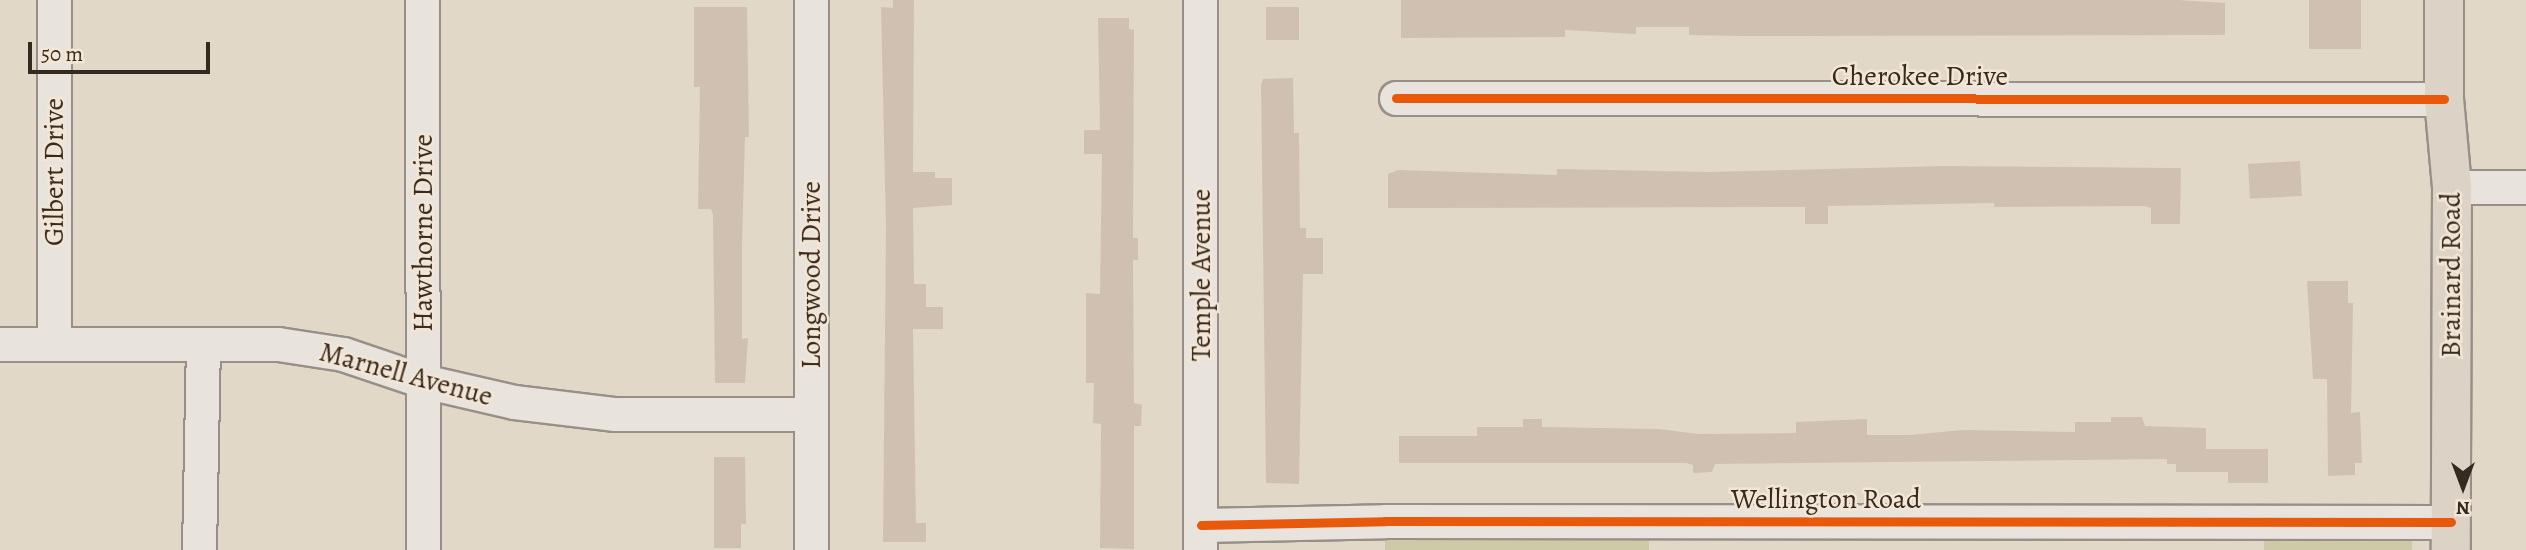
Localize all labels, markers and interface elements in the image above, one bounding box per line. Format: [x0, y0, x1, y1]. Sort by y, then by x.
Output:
scale bar [32, 28, 214, 72]
text: 50 m [41, 40, 83, 68]
street label: Cherokee Drive [1832, 59, 2008, 93]
street label: Gilbert Drive [37, 98, 71, 246]
street label: Hawthorne Drive [406, 134, 440, 332]
street label: Longwood Drive [794, 181, 828, 369]
street label: Temple Avenue [1184, 189, 1218, 361]
street label: Brainard Road [2434, 192, 2468, 358]
street label: Marnell Avenue [316, 335, 496, 413]
north arrow [2428, 452, 2498, 522]
street label: Wellington Road [1731, 482, 1921, 516]
text: N [2456, 495, 2470, 521]

